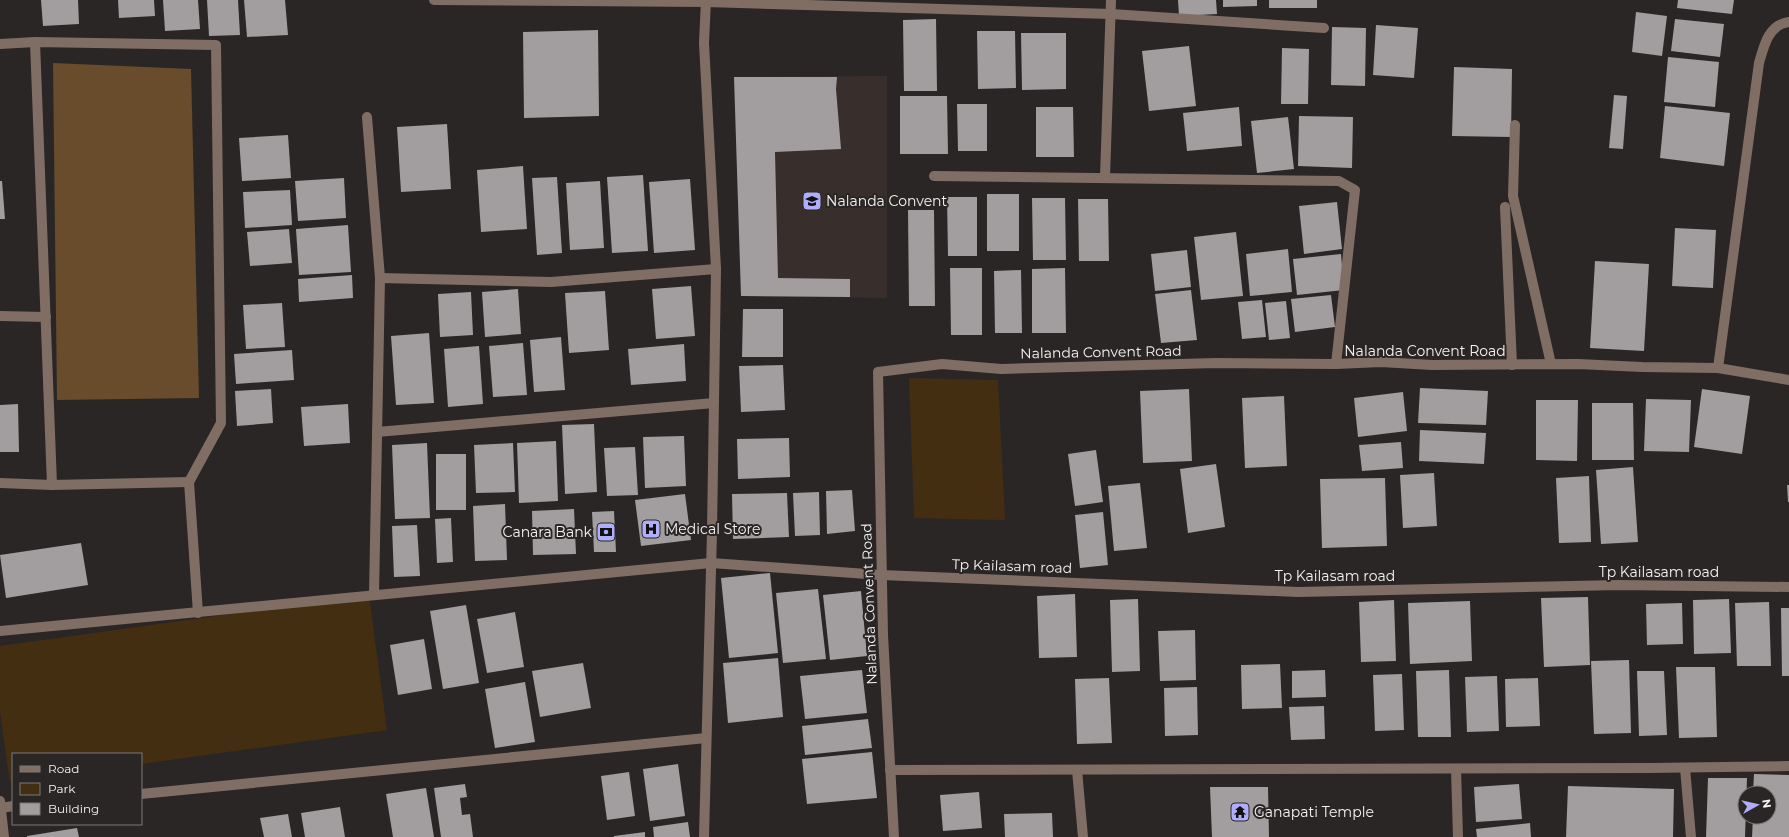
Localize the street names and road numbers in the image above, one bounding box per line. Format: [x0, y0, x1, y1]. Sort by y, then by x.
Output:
street label: Nalanda Convent Road [1020, 342, 1182, 362]
street label: Nalanda Convent Road [1344, 342, 1506, 360]
street label: Nalanda Convent Road [857, 523, 881, 685]
street label: Tp Kailasam road [952, 555, 1072, 577]
street label: Tp Kailasam road [1599, 563, 1719, 581]
street label: Tp Kailasam road [1275, 567, 1395, 585]

